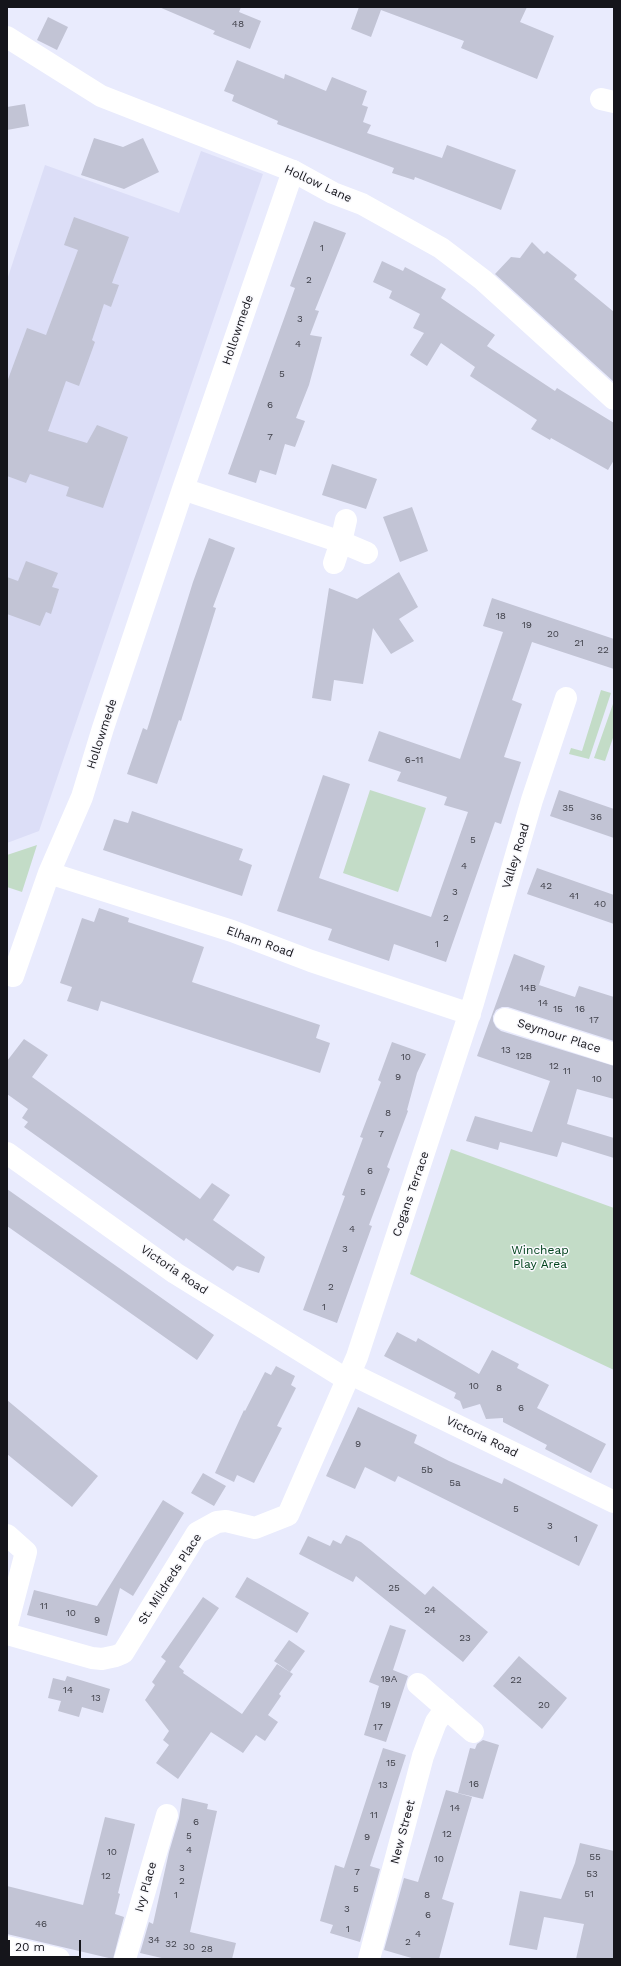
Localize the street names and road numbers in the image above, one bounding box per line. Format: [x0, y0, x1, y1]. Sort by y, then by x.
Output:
street label: Hollow Lane [282, 162, 354, 206]
street label: Hollowmede [219, 293, 257, 367]
street label: Hollowmede [84, 697, 120, 771]
street label: Valley Road [499, 822, 533, 890]
street label: Elham Road [224, 923, 296, 961]
street label: Seymour Place [515, 1016, 603, 1056]
street label: Cogans Terrace [390, 1149, 432, 1239]
street label: Victoria Road [138, 1242, 210, 1298]
street label: Victoria Road [444, 1413, 520, 1461]
street label: St. Mildreds Place [135, 1531, 205, 1627]
street label: New Street [388, 1798, 418, 1866]
street label: Ivy Place [132, 1860, 160, 1914]

